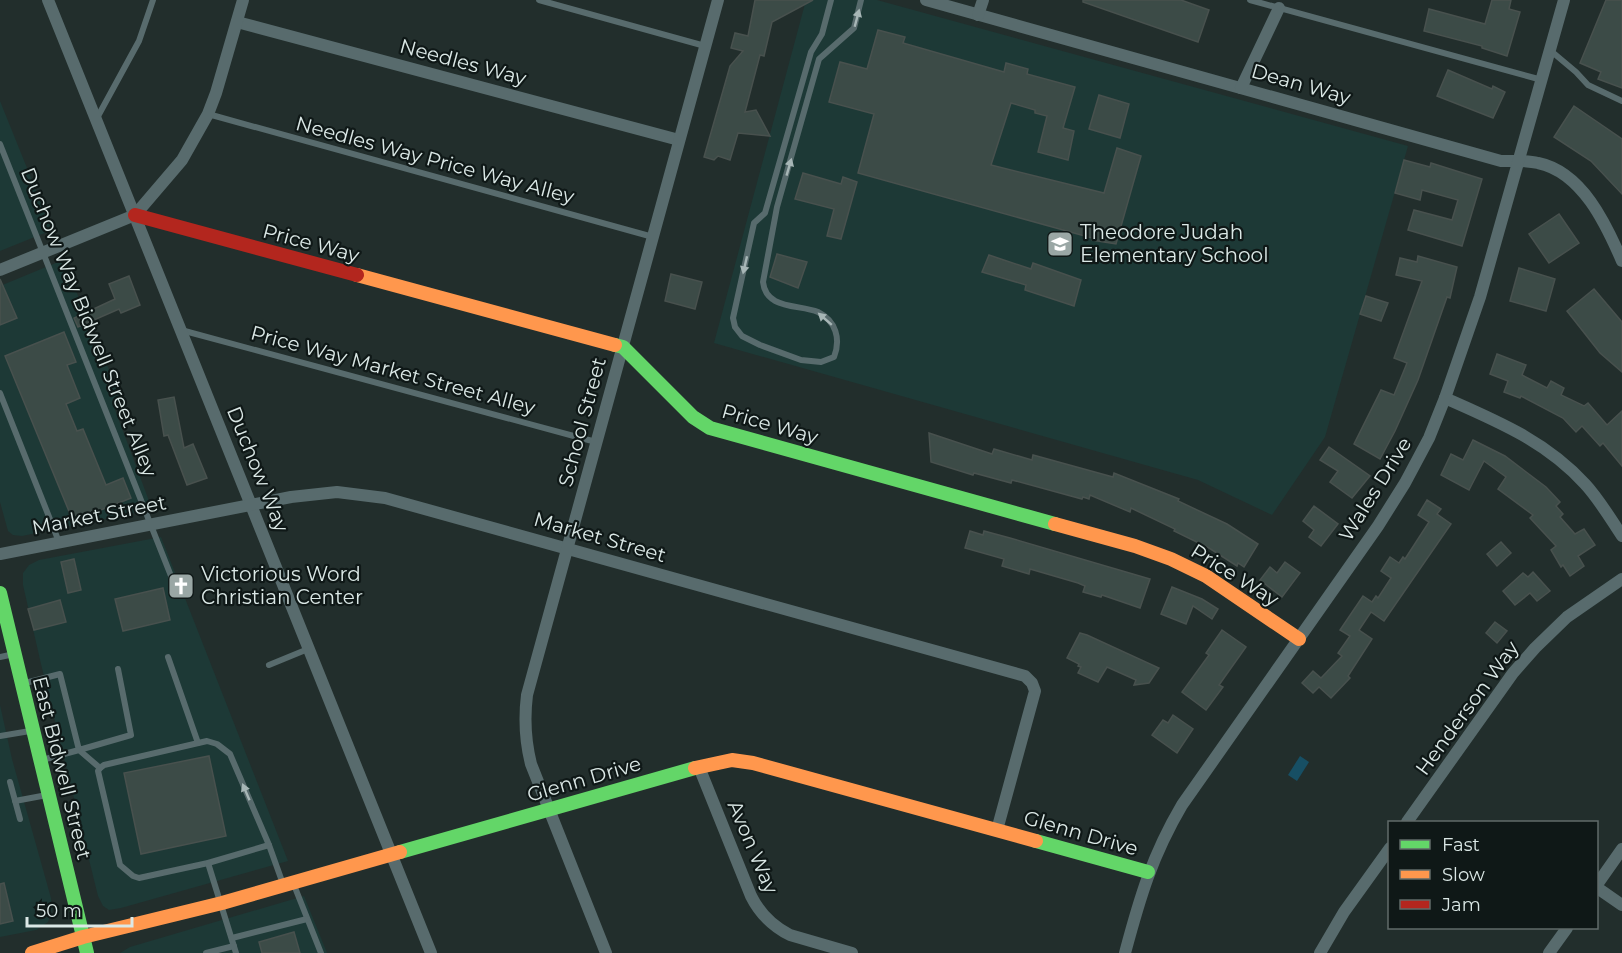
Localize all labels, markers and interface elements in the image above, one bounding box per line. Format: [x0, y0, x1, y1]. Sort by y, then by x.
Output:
one-way arrow [852, 9, 862, 27]
street label: Needles Way [397, 34, 529, 90]
street label: Dean Way [1249, 58, 1354, 110]
street label: Needles Way Price Way Alley [293, 111, 577, 209]
one-way arrow [784, 158, 794, 176]
street label: Duchow Way Bidwell Street Alley [16, 164, 162, 480]
street label: Price Way [260, 219, 362, 267]
place label: Theodore Judah Elementary School [1080, 220, 1269, 267]
school or university icon: Theodore Judah Elementary School [1045, 229, 1075, 259]
one-way arrow [740, 256, 749, 275]
one-way arrow [818, 313, 833, 326]
street label: Price Way Market Street Alley [248, 320, 538, 420]
street label: School Street [553, 355, 611, 489]
street label: Price Way [719, 399, 821, 449]
street label: Duchow Way [222, 403, 294, 535]
street label: Wales Drive [1334, 433, 1416, 545]
street label: Market Street [30, 490, 168, 540]
street label: Market Street [531, 507, 669, 567]
street label: Price Way [1187, 539, 1283, 611]
place label: Victorious Word Christian Center [201, 562, 363, 609]
church icon: Victorious Word Christian Center [166, 571, 196, 601]
street label: Henderson Way [1410, 636, 1524, 780]
street label: East Bidwell Street [28, 674, 96, 862]
street label: Glenn Drive [524, 751, 644, 807]
one-way arrow [241, 782, 251, 800]
street label: Avon Way [723, 797, 783, 897]
street label: Glenn Drive [1021, 805, 1141, 861]
legend [1388, 821, 1598, 929]
text: Fast [1442, 834, 1480, 856]
text: Slow [1442, 864, 1485, 886]
scale bar [27, 890, 132, 928]
text: Jam [1441, 894, 1481, 916]
text: 50 m [36, 900, 82, 922]

